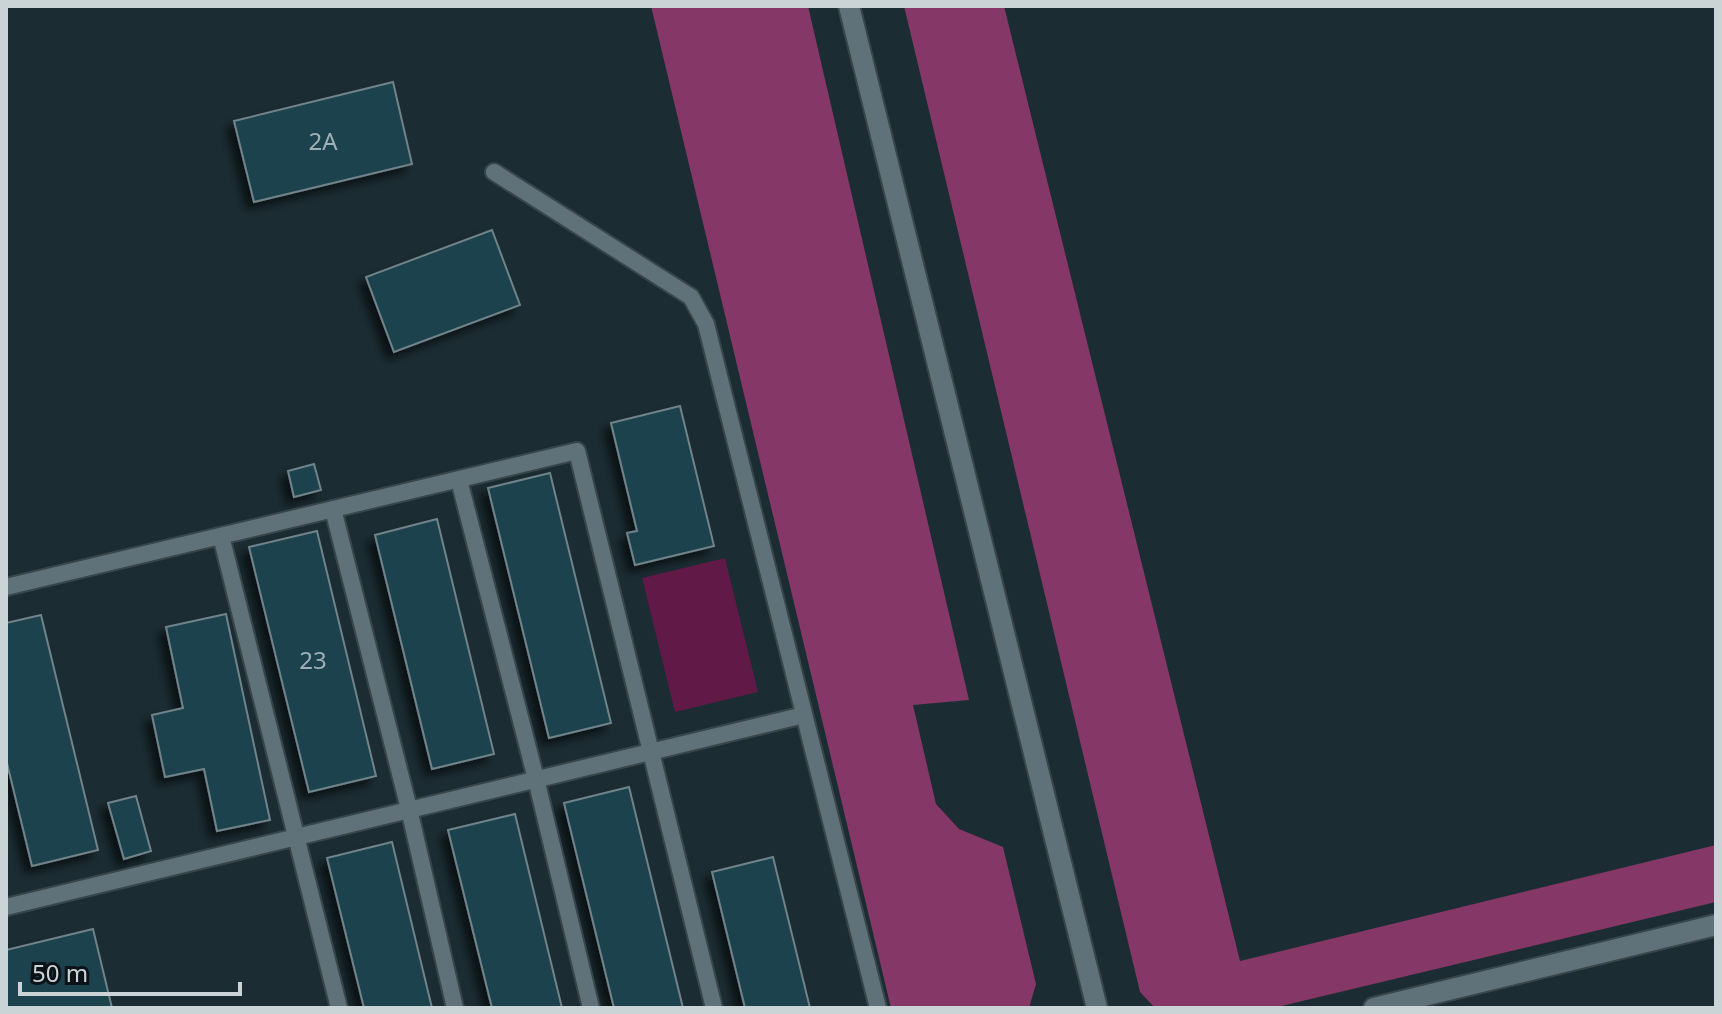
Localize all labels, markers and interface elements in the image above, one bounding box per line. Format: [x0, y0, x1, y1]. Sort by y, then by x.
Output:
house number: 2А [308, 124, 338, 157]
house number: 23 [299, 643, 327, 676]
scale bar [20, 946, 240, 996]
text: 50 m [32, 956, 88, 989]

